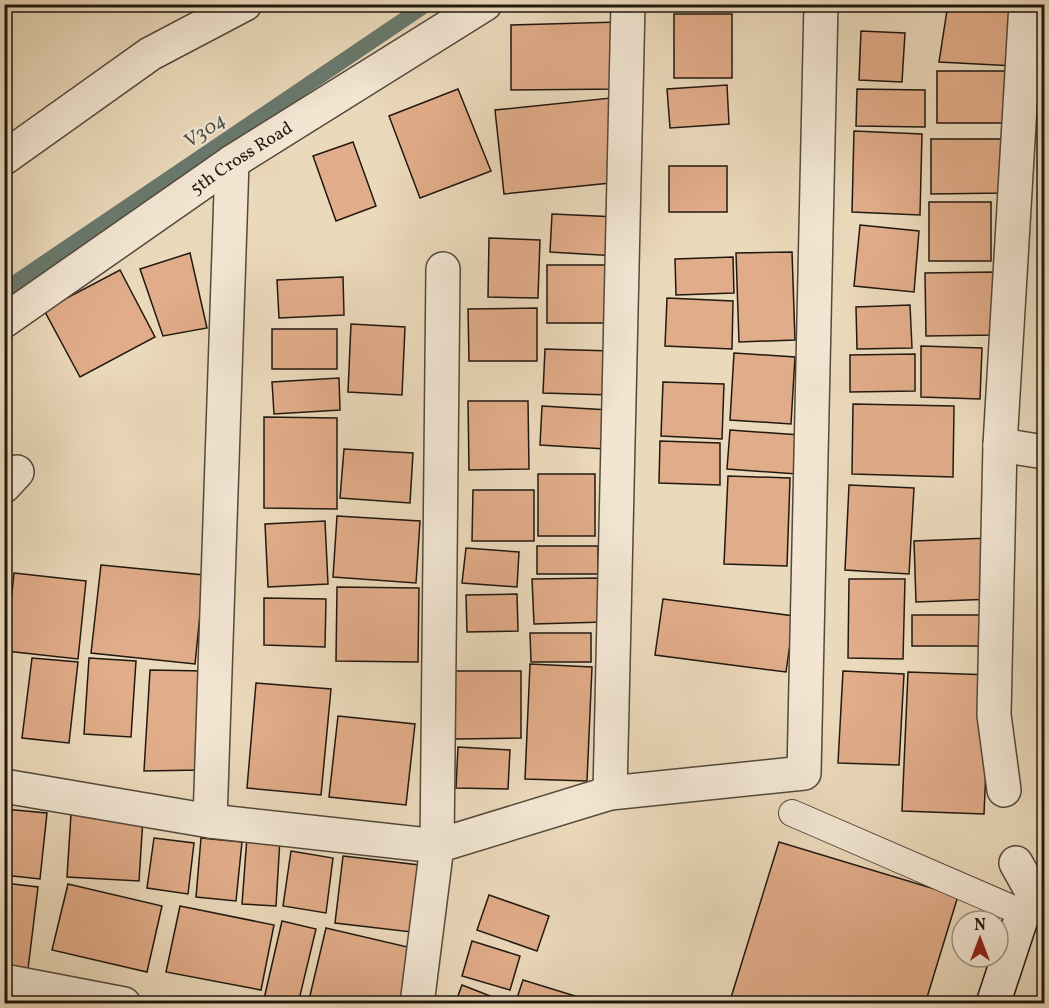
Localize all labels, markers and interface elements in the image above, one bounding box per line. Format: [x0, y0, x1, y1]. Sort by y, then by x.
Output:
water label: V304 [178, 107, 232, 156]
street label: 5th Cross Road [186, 116, 298, 201]
north arrow [950, 909, 1010, 969]
text: N [974, 915, 986, 937]

